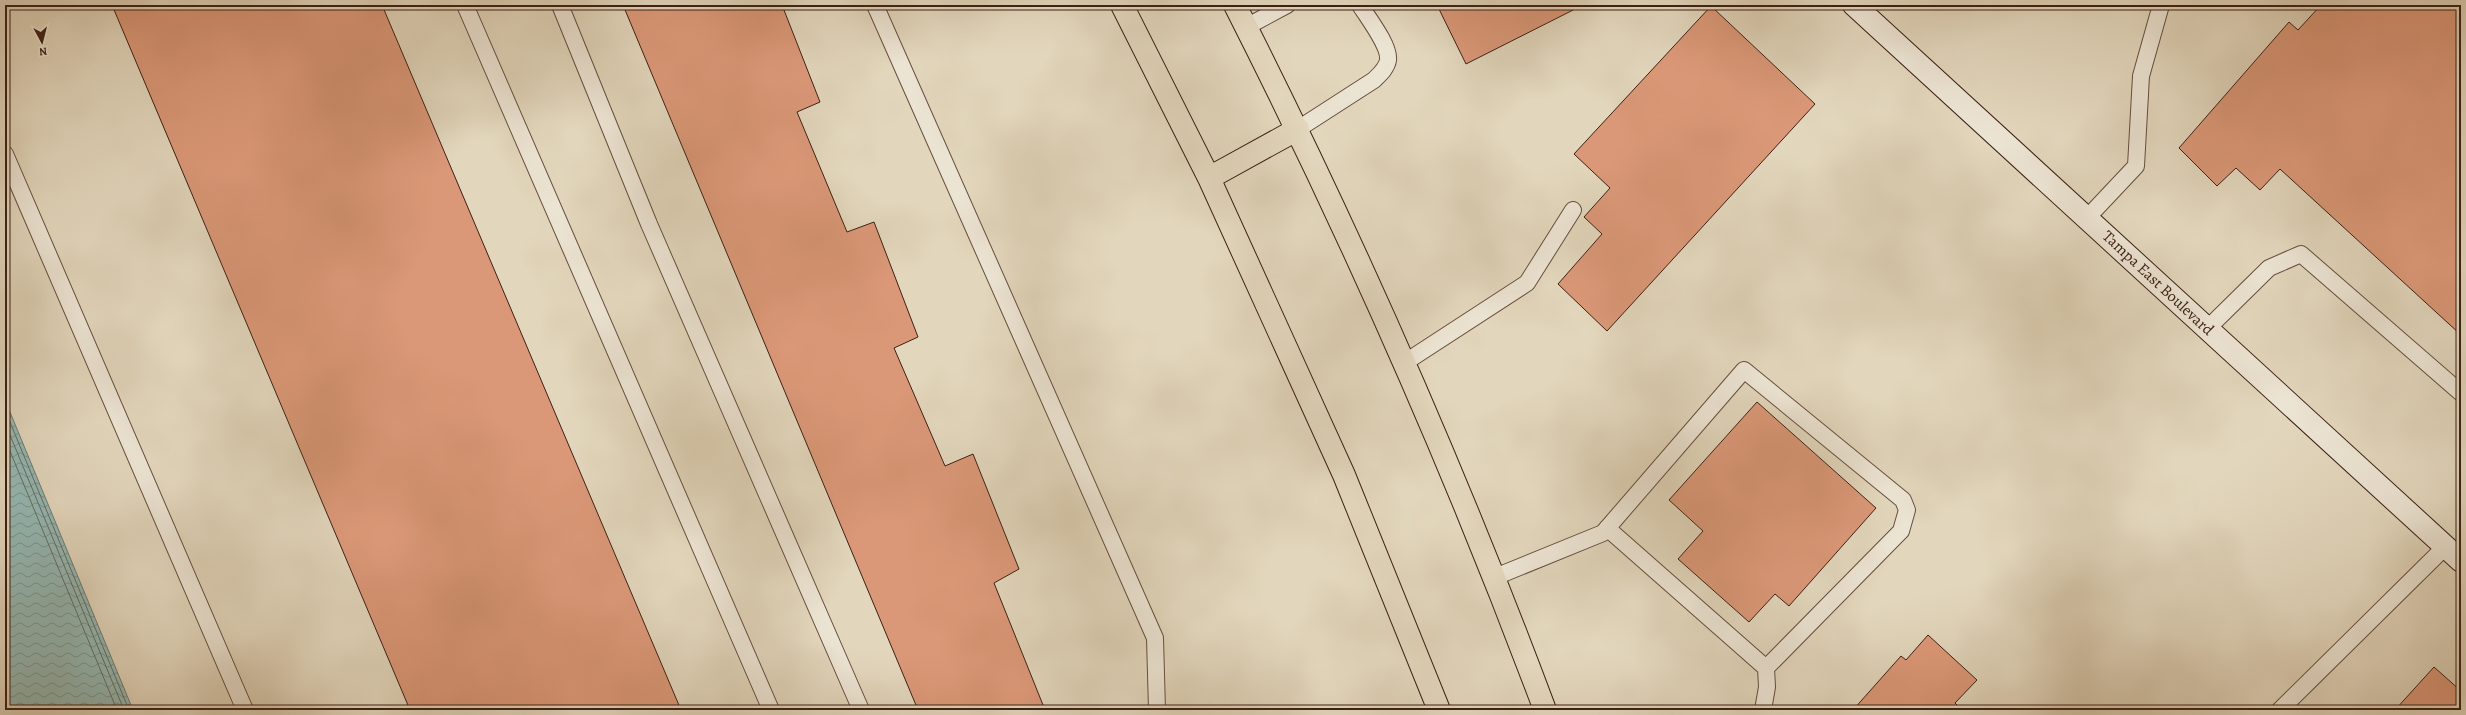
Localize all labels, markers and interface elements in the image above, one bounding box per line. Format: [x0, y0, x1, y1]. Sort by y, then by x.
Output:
north arrow [22, 22, 62, 62]
text: N [38, 43, 48, 59]
street label: Tampa East Boulevard [2097, 225, 2219, 341]

